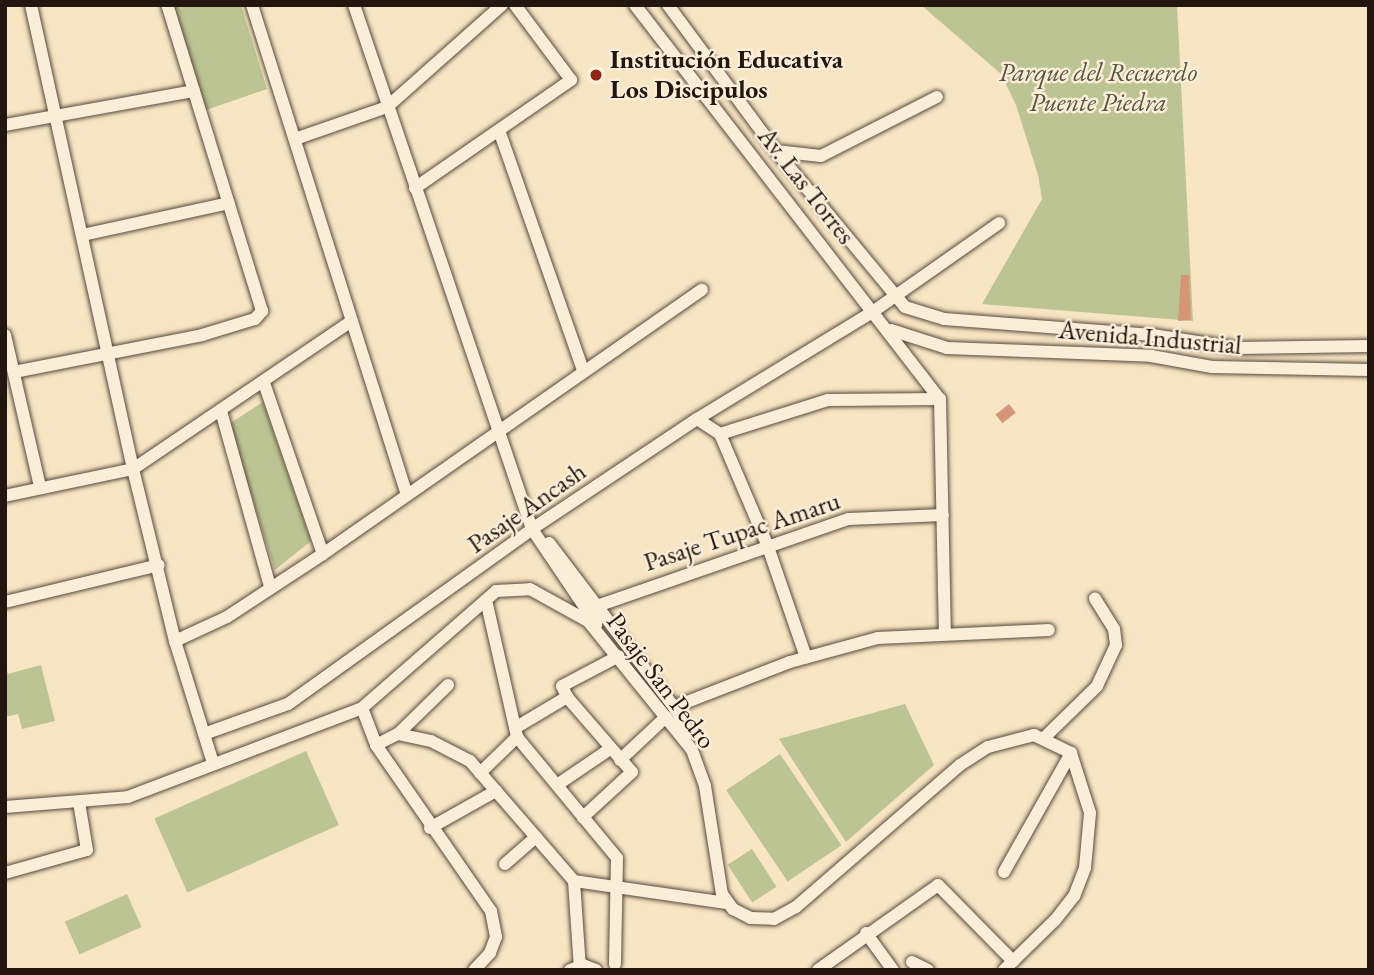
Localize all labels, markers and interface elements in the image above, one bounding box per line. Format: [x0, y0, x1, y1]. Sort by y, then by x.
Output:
place label: Institución Educativa Los Discipulos [610, 44, 843, 106]
park label: Parque del Recuerdo Puente Piedra [999, 57, 1197, 119]
marker: Institución Educativa Los Discipulos [588, 67, 604, 83]
street label: Av. Las Torres [751, 121, 861, 251]
street label: Avenida Industrial [1057, 314, 1243, 362]
street label: Pasaje Ancash [462, 456, 592, 560]
street label: Pasaje Tupac Amaru [640, 486, 844, 578]
street label: Pasaje San Pedro [600, 607, 722, 755]

